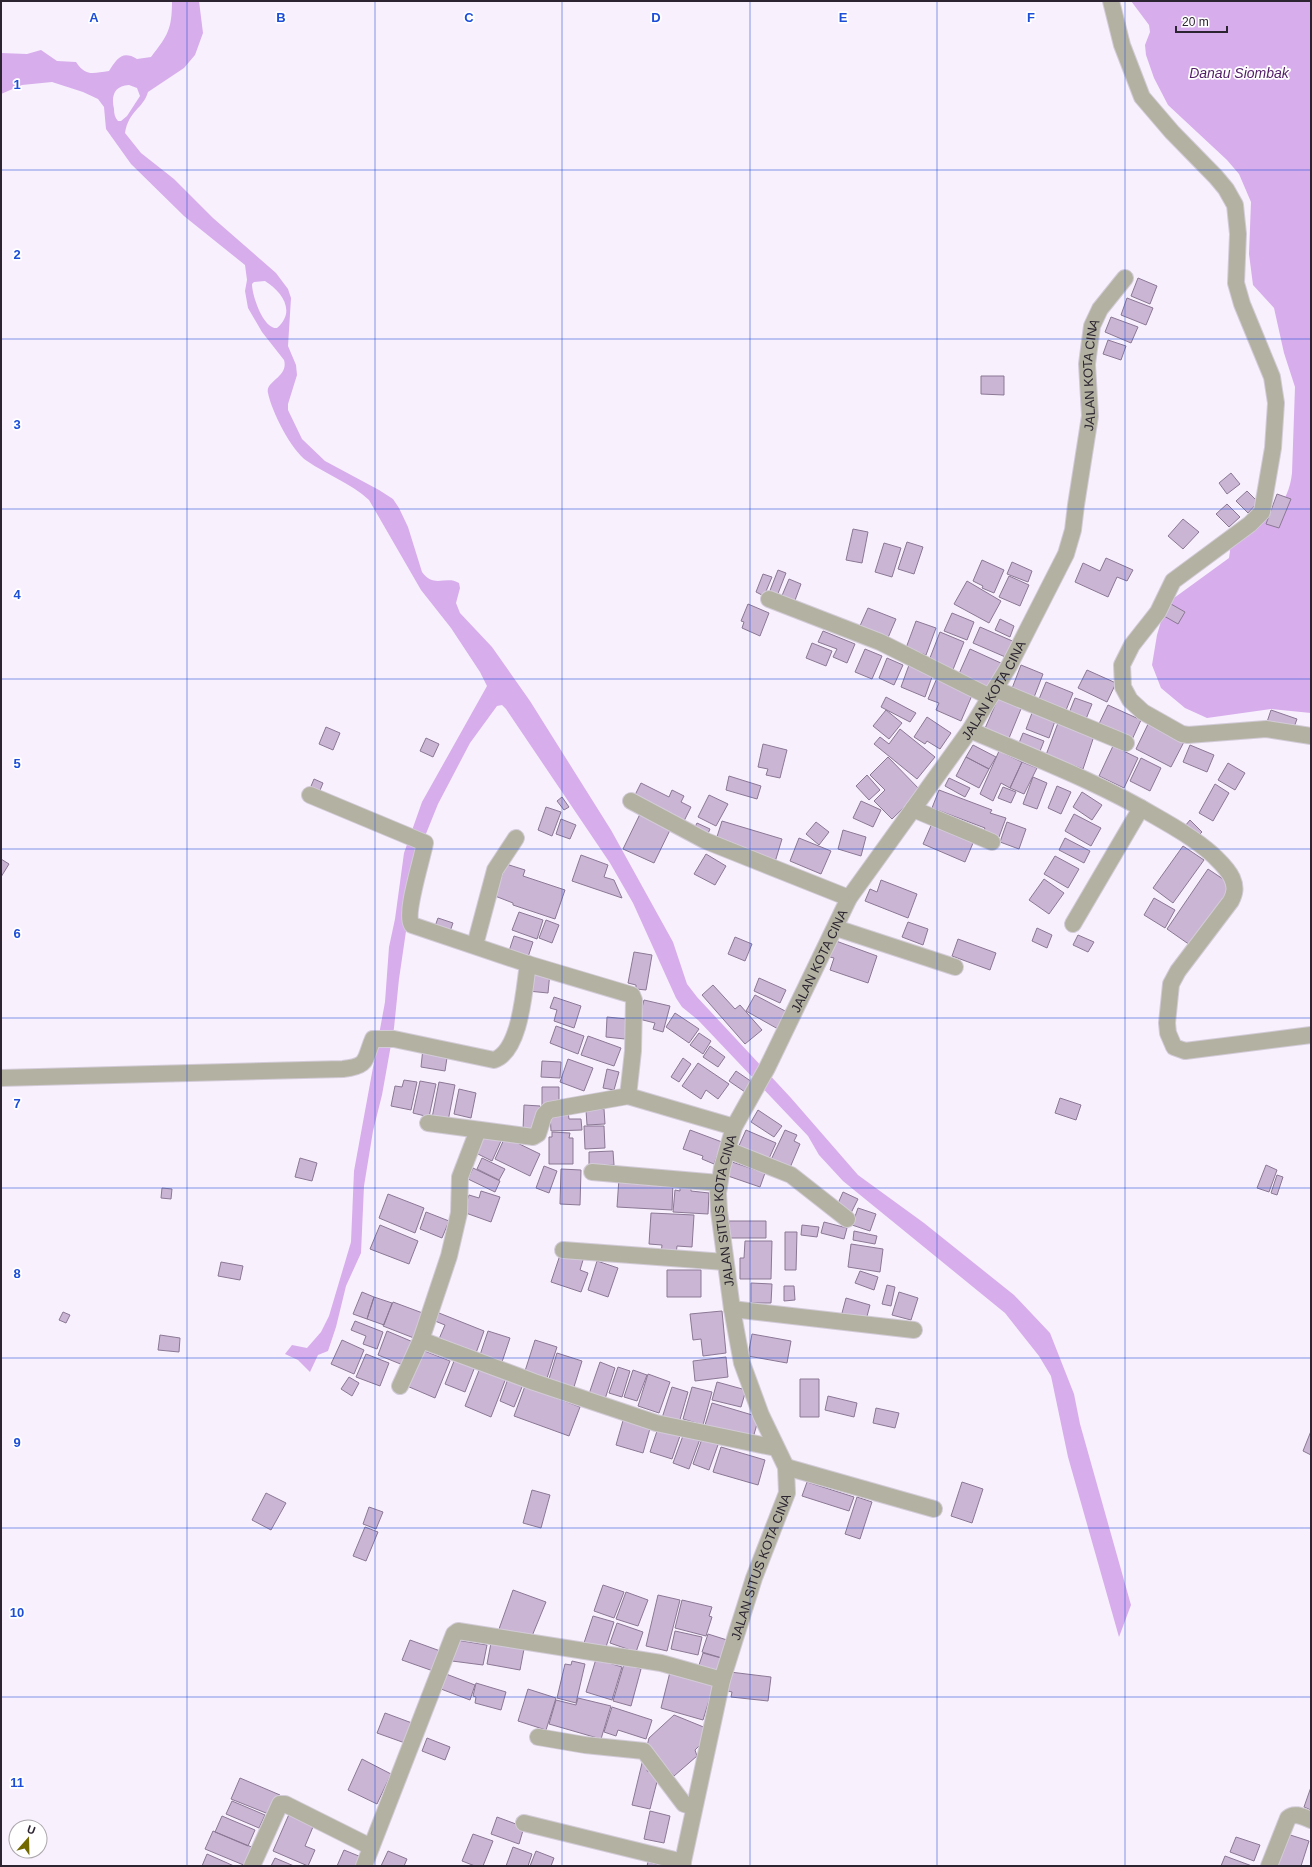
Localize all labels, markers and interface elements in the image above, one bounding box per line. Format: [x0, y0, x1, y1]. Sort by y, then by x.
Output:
scale bar [1176, 8, 1227, 34]
text: A [89, 10, 99, 25]
text: B [276, 10, 286, 25]
text: C [464, 10, 474, 25]
text: D [651, 10, 661, 25]
text: E [839, 10, 848, 25]
text: F [1027, 10, 1035, 25]
text: 20 m [1182, 15, 1209, 29]
water label: Danau Siombak [1189, 65, 1290, 81]
text: 1 [13, 77, 21, 92]
text: 2 [13, 247, 21, 262]
street label: JALAN KOTA CINA [1080, 316, 1102, 432]
text: 3 [13, 417, 21, 432]
text: 4 [13, 587, 21, 602]
street label: JALAN KOTA CINA [959, 638, 1029, 743]
text: 5 [13, 756, 21, 771]
street label: JALAN KOTA CINA [788, 907, 851, 1015]
text: 6 [13, 926, 21, 941]
text: 7 [13, 1096, 21, 1111]
street label: JALAN SITUS KOTA CINA [711, 1132, 740, 1288]
text: 8 [13, 1266, 21, 1281]
text: 9 [13, 1435, 21, 1450]
street label: JALAN SITUS KOTA CINA [728, 1491, 794, 1642]
text: 10 [10, 1605, 24, 1620]
text: 11 [10, 1775, 24, 1790]
north arrow [8, 1819, 48, 1859]
text: U [26, 1823, 37, 1837]

